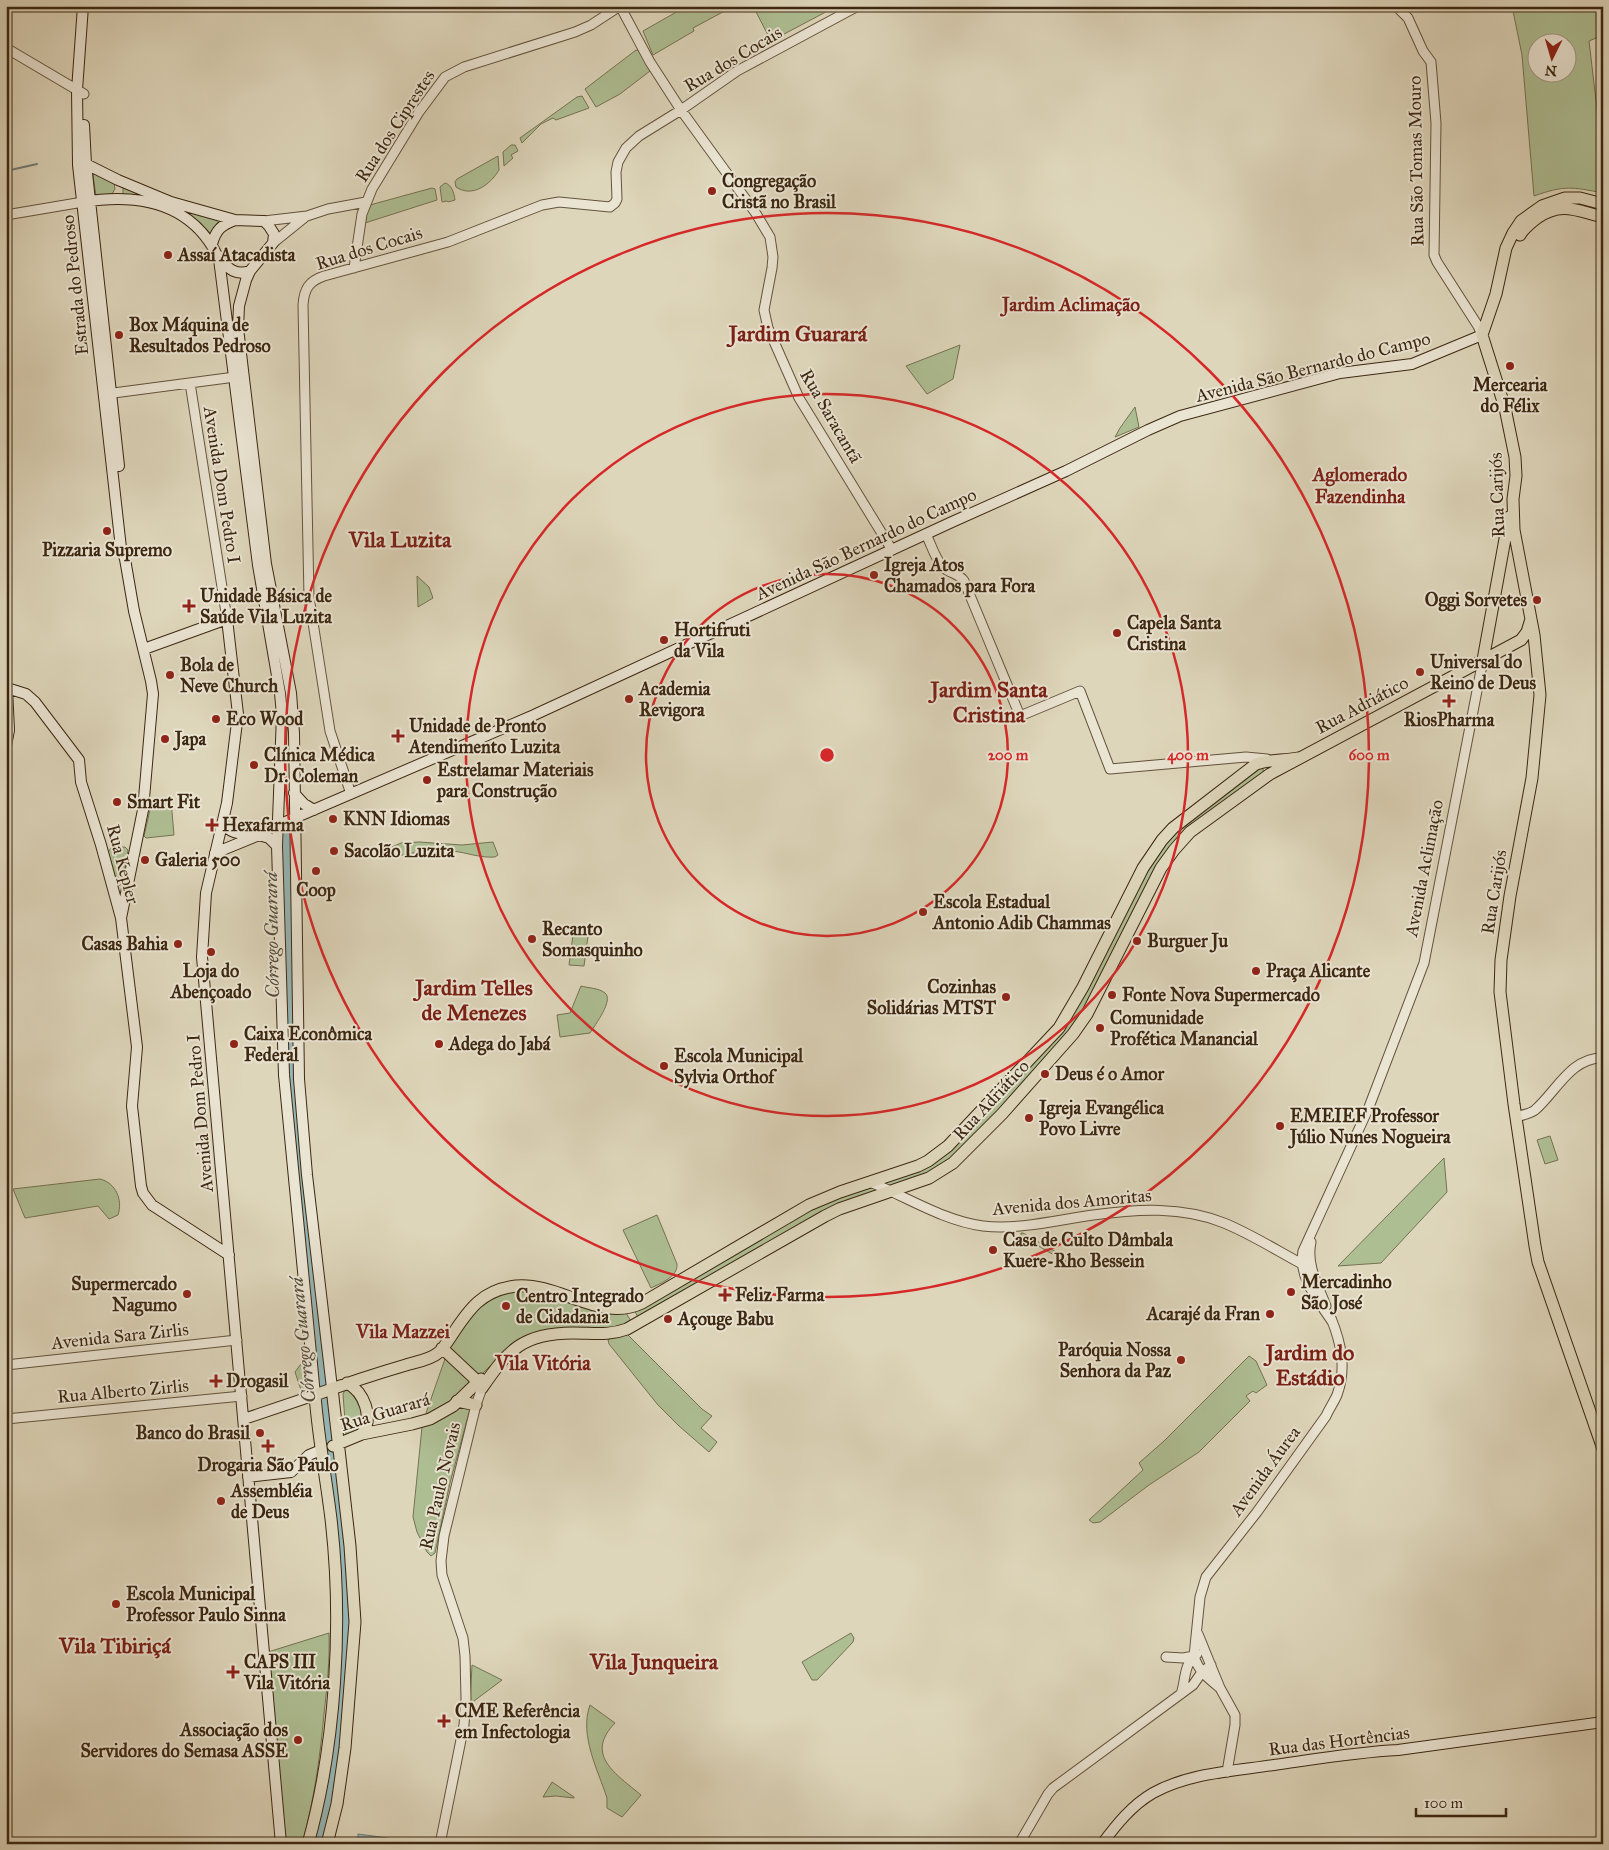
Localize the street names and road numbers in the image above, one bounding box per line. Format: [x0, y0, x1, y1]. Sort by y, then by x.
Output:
street label: Rua dos Cocais [680, 21, 786, 97]
street label: Rua dos Ciprestes [350, 66, 440, 186]
street label: Rua São Tomas Mouro [1404, 75, 1428, 247]
street label: Estrada do Pedroso [57, 214, 93, 356]
street label: Rua dos Cocais [313, 221, 425, 275]
street label: Avenida São Bernardo do Campo [1192, 327, 1433, 407]
street label: Rua Saracantã [795, 365, 867, 467]
street label: Avenida Dom Pedro I [199, 404, 245, 565]
street label: Rua Carijós [1485, 452, 1509, 538]
street label: Avenida São Bernardo do Campo [751, 483, 980, 605]
street label: Rua Adriático [1312, 671, 1412, 739]
street label: Avenida Aclimação [1400, 798, 1448, 939]
street label: Rua Kepler [102, 822, 144, 906]
street label: Rua Carijós [1476, 848, 1512, 936]
street label: Avenida Dom Pedro I [182, 1033, 218, 1194]
street label: Rua Adriático [948, 1055, 1034, 1145]
street label: Avenida dos Amoritas [991, 1184, 1152, 1220]
street label: Avenida Sara Zirlis [49, 1318, 190, 1354]
street label: Rua Alberto Zirlis [56, 1374, 190, 1408]
street label: Rua Guarará [337, 1388, 433, 1436]
street label: Rua Paulo Novais [415, 1420, 465, 1552]
street label: Avenida Áurea [1223, 1420, 1305, 1521]
street label: Rua das Hortências [1267, 1721, 1411, 1761]

